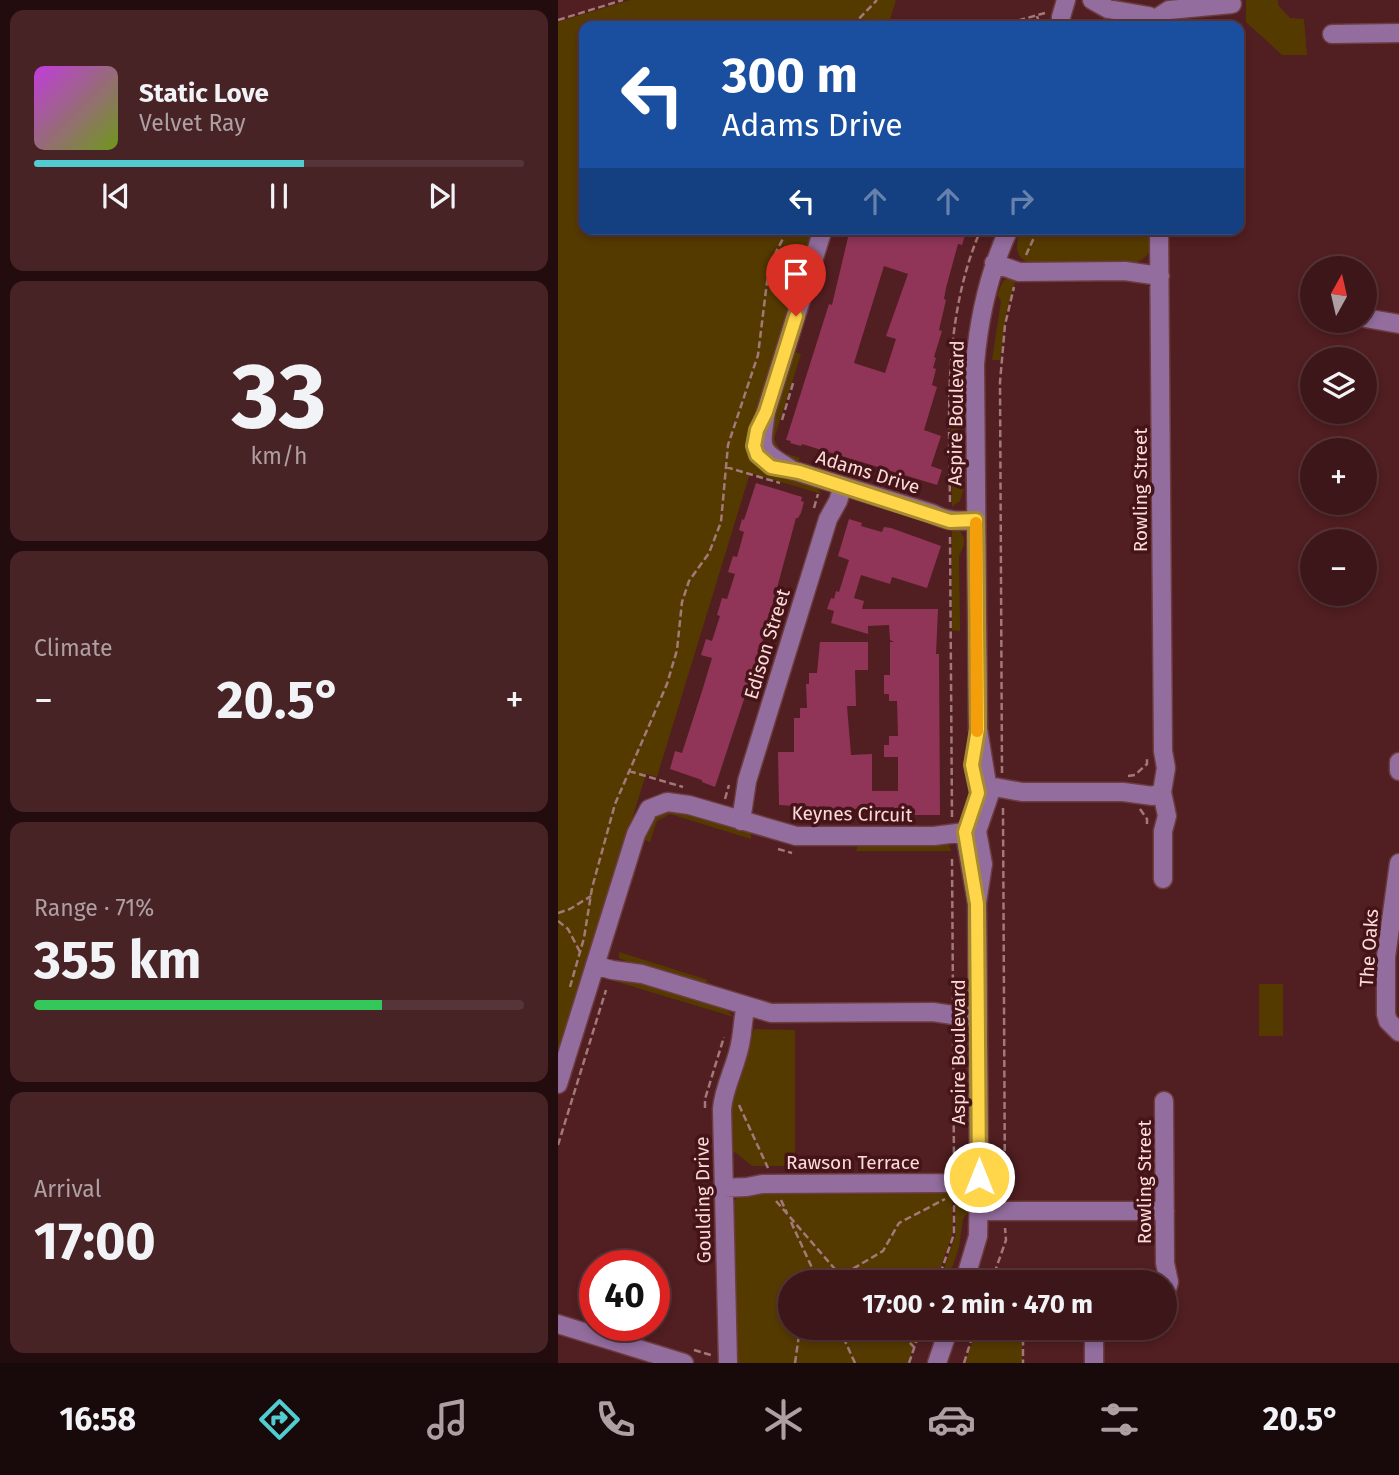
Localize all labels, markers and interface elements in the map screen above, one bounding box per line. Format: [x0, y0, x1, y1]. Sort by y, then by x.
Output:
text: 300 m [722, 46, 858, 105]
icon: left [607, 49, 698, 140]
text: Static Love [139, 78, 269, 109]
text: Adams Drive [722, 106, 903, 144]
text: Velvet Ray [139, 109, 246, 137]
icon: previous [97, 177, 135, 215]
icon: pause [260, 177, 298, 215]
icon: next [423, 177, 461, 215]
icon: left [783, 182, 821, 220]
icon: ahead [856, 182, 894, 220]
icon: ahead [929, 182, 967, 220]
icon: right [1002, 182, 1040, 220]
pin [766, 244, 826, 316]
icon: arrive [777, 255, 815, 293]
north arrow [1300, 256, 1377, 332]
map controls [1300, 256, 1377, 606]
street label: Aspire Boulevard [943, 340, 969, 486]
text: 33 [232, 342, 326, 451]
button: layers [1300, 347, 1377, 424]
street label: Rowling Street [1129, 428, 1152, 552]
button: + [1300, 438, 1377, 515]
text: km/h [251, 442, 307, 470]
street label: Adams Drive [813, 445, 923, 499]
button: − [1300, 529, 1377, 606]
street label: Edison Street [739, 586, 795, 702]
text: Climate [34, 634, 113, 662]
text: 20.5° [217, 669, 341, 732]
text: − [34, 677, 53, 723]
text: + [505, 677, 524, 723]
street label: Keynes Circuit [791, 801, 913, 827]
text: Range · 71% [34, 894, 154, 922]
street label: The Oaks [1355, 908, 1383, 988]
text: 355 km [34, 929, 202, 992]
street label: Aspire Boulevard [947, 979, 970, 1125]
street label: Rowling Street [1133, 1120, 1156, 1244]
street label: Goulding Drive [690, 1136, 716, 1264]
position arrow [942, 1140, 1016, 1214]
street label: Rawson Terrace [786, 1151, 920, 1174]
text: Arrival [34, 1175, 101, 1203]
text: 17:00 [34, 1210, 156, 1273]
speed limit sign: 40 [579, 1250, 670, 1341]
text: 17:00 · 2 min · 470 m [862, 1289, 1093, 1320]
icon: directions [255, 1395, 304, 1444]
icon: music [423, 1395, 472, 1444]
icon: phone [591, 1395, 640, 1444]
icon: climate [759, 1395, 808, 1444]
icon: car [927, 1395, 976, 1444]
icon: filters [1095, 1395, 1144, 1444]
text: 16:58 [59, 1400, 136, 1438]
text: 20.5° [1263, 1400, 1340, 1438]

